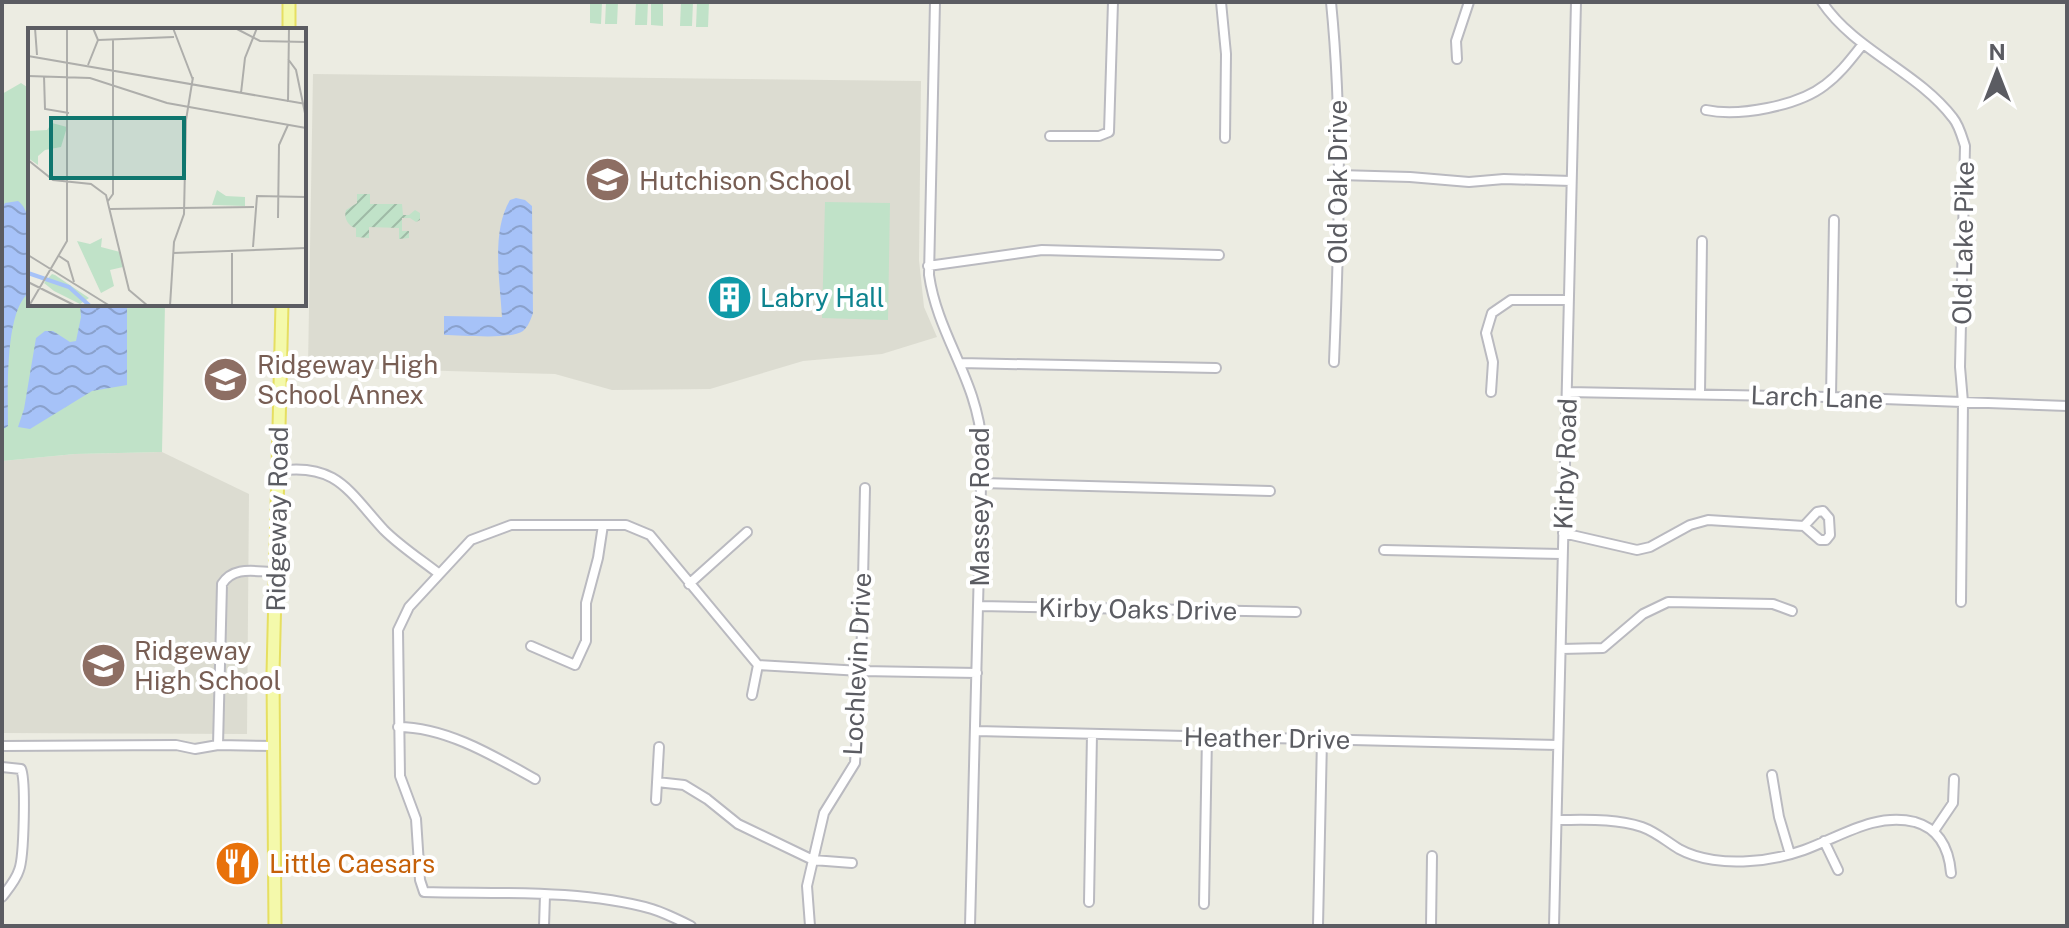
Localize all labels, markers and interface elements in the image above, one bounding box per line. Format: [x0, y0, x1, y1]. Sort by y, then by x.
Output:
inset map [28, 28, 306, 306]
north arrow [1957, 32, 2037, 112]
text: N [1988, 39, 2006, 65]
street label: Old Oak Drive [1322, 100, 1353, 264]
school or university icon: Hutchison School [584, 156, 632, 204]
street label: Old Lake Pike [1946, 161, 1980, 325]
place label: Hutchison School [639, 165, 852, 196]
building icon: Labry Hall [705, 273, 753, 321]
place label: Labry Hall [760, 282, 885, 313]
place label: Ridgeway High School Annex [257, 349, 438, 410]
school or university icon: Ridgeway High School Annex [202, 355, 250, 403]
street label: Larch Lane [1750, 379, 1884, 415]
street label: Kirby Road [1547, 398, 1583, 530]
street label: Ridgeway Road [260, 426, 294, 612]
street label: Massey Road [964, 427, 995, 587]
street label: Lochlevin Drive [837, 572, 877, 756]
street label: Kirby Oaks Drive [1038, 592, 1238, 626]
place label: Ridgeway High School [134, 635, 281, 696]
school or university icon: Ridgeway High School [79, 641, 127, 689]
street label: Heather Drive [1183, 721, 1351, 755]
restaurant icon: Little Caesars [214, 839, 262, 887]
place label: Little Caesars [269, 848, 435, 879]

